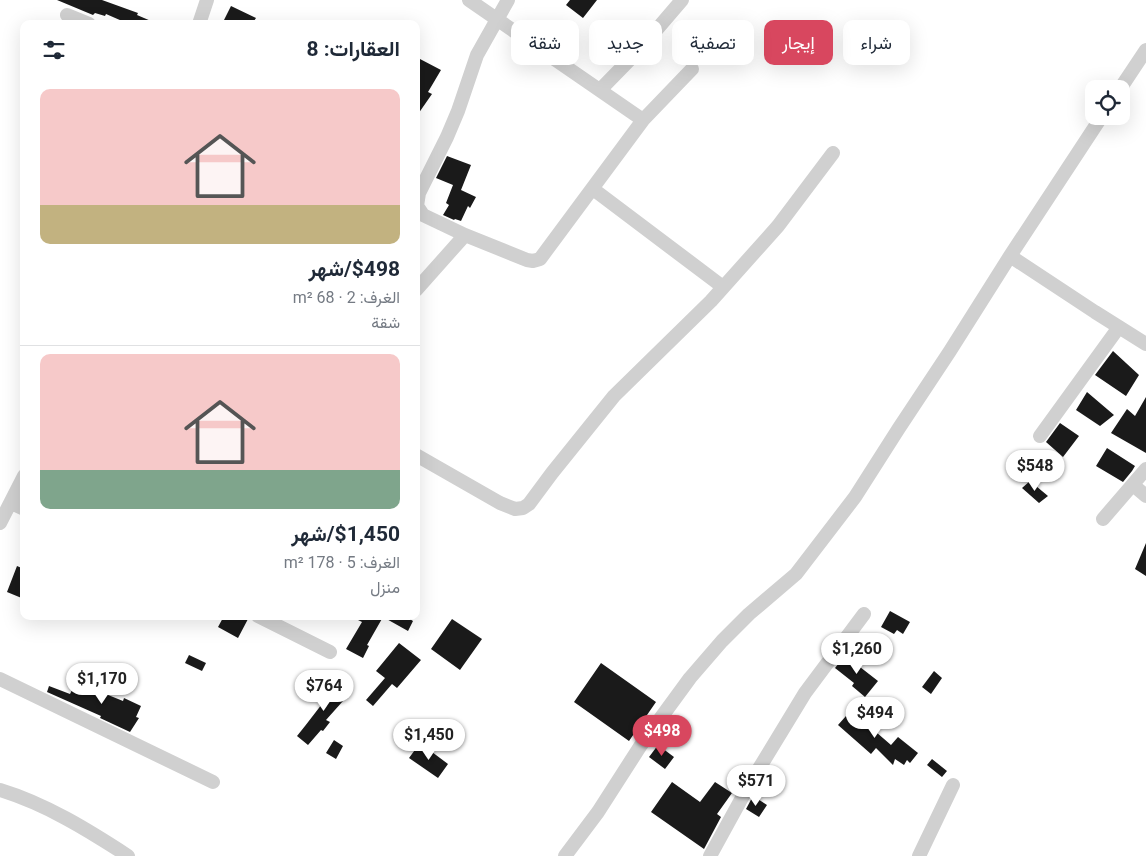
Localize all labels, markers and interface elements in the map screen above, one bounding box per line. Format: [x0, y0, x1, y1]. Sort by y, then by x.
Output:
chip: شقة [511, 20, 579, 65]
chip: جديد [589, 20, 662, 65]
chip: تصفية [672, 20, 754, 65]
chip: إيجار [764, 20, 833, 65]
chip: شراء [843, 20, 910, 65]
icon: filters [40, 36, 68, 64]
text: العقارات: 8 [306, 37, 400, 61]
map controls [1085, 80, 1130, 125]
button: locate [1085, 80, 1130, 125]
icon: home [175, 121, 265, 211]
text: $498/شهر [308, 257, 400, 281]
text: الغرف: 2 · 68 m² [293, 288, 400, 307]
text: شقة [371, 313, 400, 332]
icon: home [175, 387, 265, 477]
pin: $548 [1005, 450, 1065, 492]
text: $548 [1017, 456, 1053, 475]
text: $1,450/شهر [291, 522, 400, 546]
text: الغرف: 5 · 178 m² [284, 553, 400, 572]
text: منزل [370, 578, 400, 597]
pin: $1,260 [816, 632, 898, 675]
text: $1,260 [832, 639, 882, 658]
pin: $1,170 [61, 662, 143, 705]
text: $1,170 [77, 669, 127, 688]
pin: $764 [294, 670, 354, 712]
text: $764 [306, 676, 342, 695]
pin: $494 [845, 696, 905, 739]
text: $494 [857, 703, 893, 722]
pin: $498 [632, 714, 692, 757]
pin: $1,450 [388, 718, 470, 761]
text: $498 [644, 721, 680, 740]
text: $1,450 [404, 725, 454, 744]
pin: $571 [726, 764, 786, 807]
text: $571 [738, 771, 774, 790]

